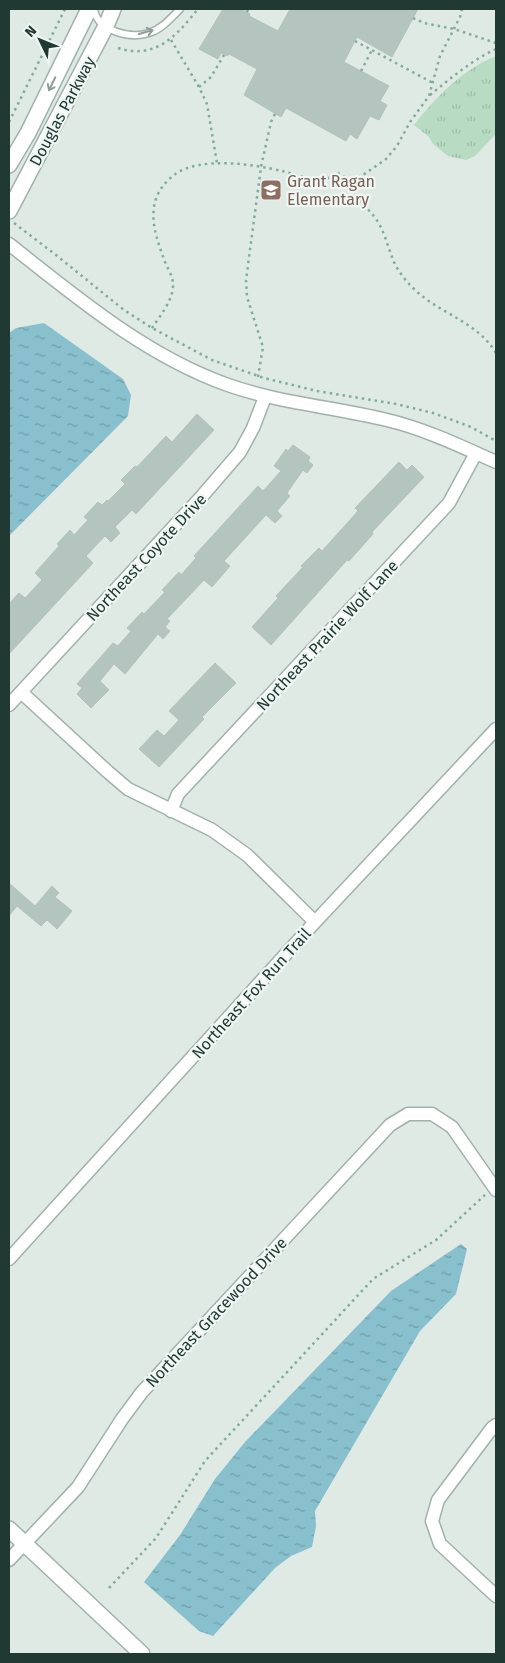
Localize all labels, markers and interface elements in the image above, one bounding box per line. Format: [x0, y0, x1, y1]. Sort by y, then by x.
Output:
north arrow [15, 15, 65, 65]
text: N [21, 22, 40, 41]
one-way arrow [138, 27, 154, 37]
street label: Douglas Parkway [26, 53, 99, 169]
one-way arrow [47, 76, 56, 91]
place label: Grant Ragan Elementary [287, 172, 375, 209]
school or university icon: Grant Ragan Elementary [259, 178, 283, 202]
street label: Northeast Coyote Drive [82, 490, 210, 625]
street label: Northeast Prairie Wolf Lane [253, 556, 402, 715]
street label: Northeast Fox Run Trail [188, 924, 315, 1062]
street label: Northeast Gracewood Drive [142, 1233, 291, 1391]

